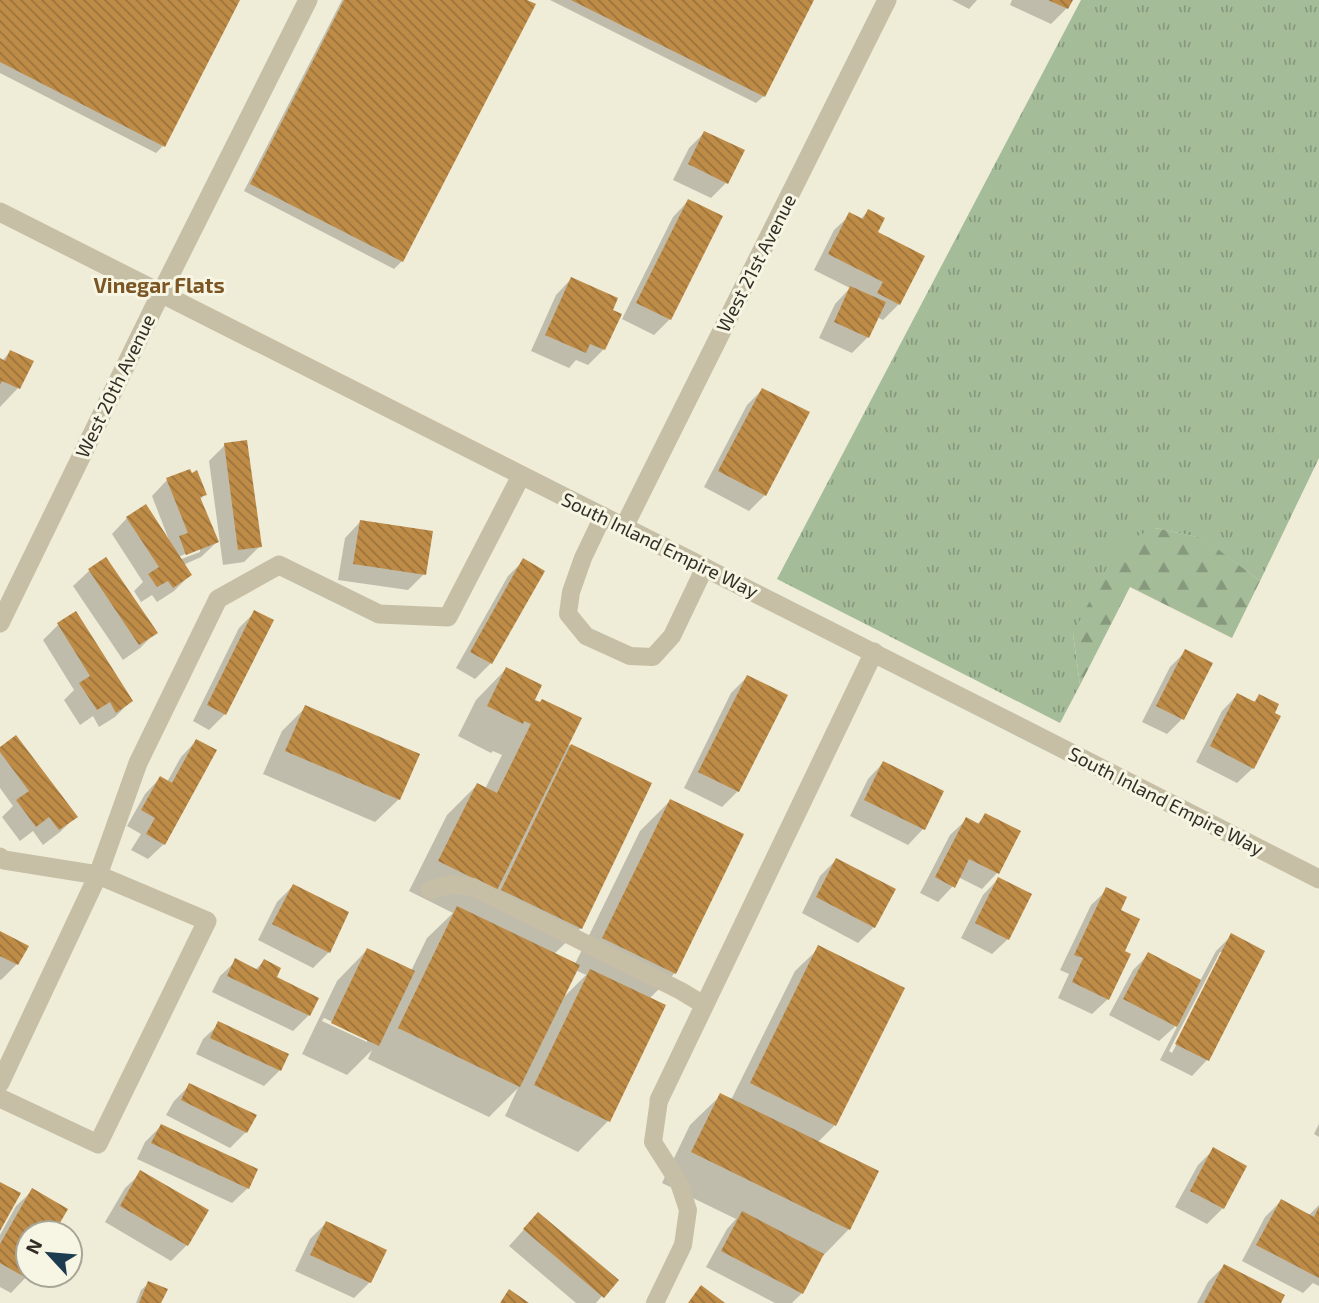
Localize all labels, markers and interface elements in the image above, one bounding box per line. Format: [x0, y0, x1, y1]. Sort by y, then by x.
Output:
street label: West 21st Avenue [711, 190, 800, 336]
district label: Vinegar Flats [93, 272, 225, 297]
street label: West 20th Avenue [70, 310, 159, 461]
street label: South Inland Empire Way [558, 487, 762, 602]
street label: South Inland Empire Way [1065, 741, 1268, 860]
north arrow [14, 1219, 84, 1289]
text: N [20, 1235, 47, 1258]

